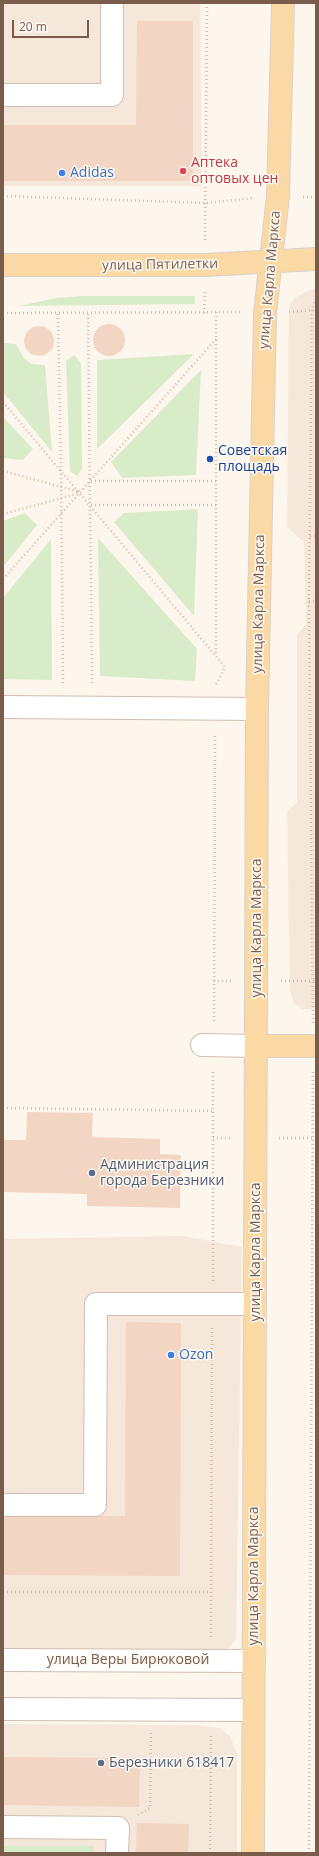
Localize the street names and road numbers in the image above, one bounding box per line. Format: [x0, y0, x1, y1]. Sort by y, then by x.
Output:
street label: улица Карла Маркса [256, 210, 284, 350]
street label: улица Пятилетки [102, 256, 218, 274]
street label: улица Карла Маркса [249, 534, 269, 674]
street label: улица Карла Маркса [249, 858, 265, 998]
street label: улица Карла Маркса [248, 1182, 264, 1322]
street label: улица Карла Маркса [246, 1506, 262, 1646]
street label: улица Веры Бирюковой [47, 1652, 209, 1668]

